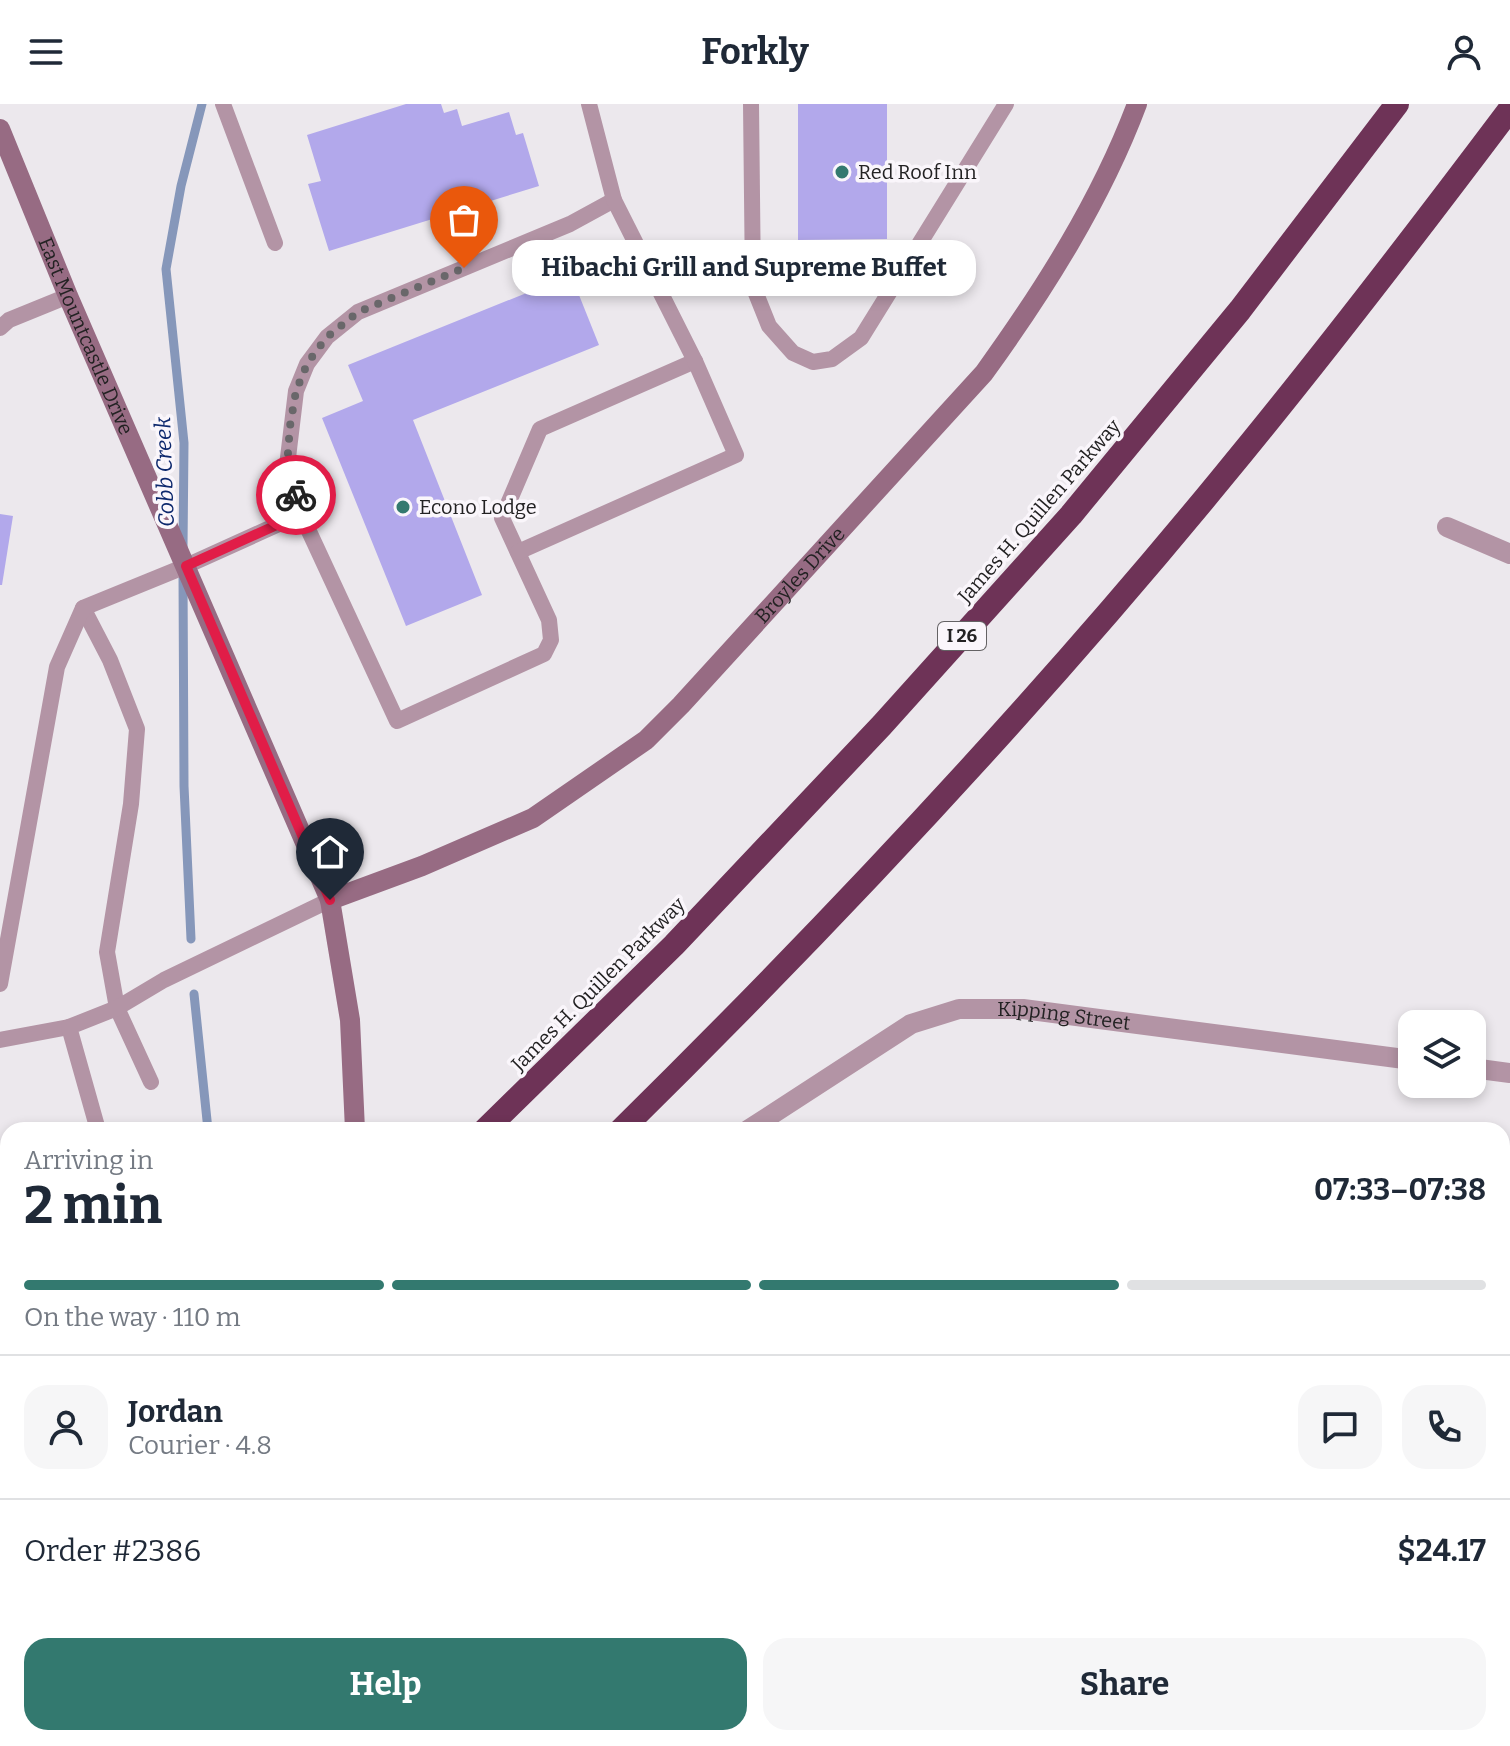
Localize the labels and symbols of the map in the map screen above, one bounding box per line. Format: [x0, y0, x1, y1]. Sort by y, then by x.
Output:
place label: Red Roof Inn [858, 160, 977, 184]
marker: Red Roof Inn [833, 163, 851, 181]
pin [430, 186, 498, 268]
street label: East Mountcastle Drive [33, 234, 139, 438]
callout: Hibachi Grill and Supreme Buffet [512, 240, 976, 296]
street label: James H. Quillen Parkway [952, 414, 1126, 609]
water label: Cobb Creek [149, 415, 180, 528]
courier [256, 455, 336, 535]
place label: Econo Lodge [419, 495, 537, 519]
marker: Econo Lodge [394, 498, 412, 516]
street label: Broyles Drive [750, 522, 850, 628]
road number: I 26 [938, 622, 986, 650]
pin [296, 818, 364, 900]
street label: James H. Quillen Parkway [505, 892, 690, 1077]
street label: Kipping Street [997, 996, 1132, 1035]

